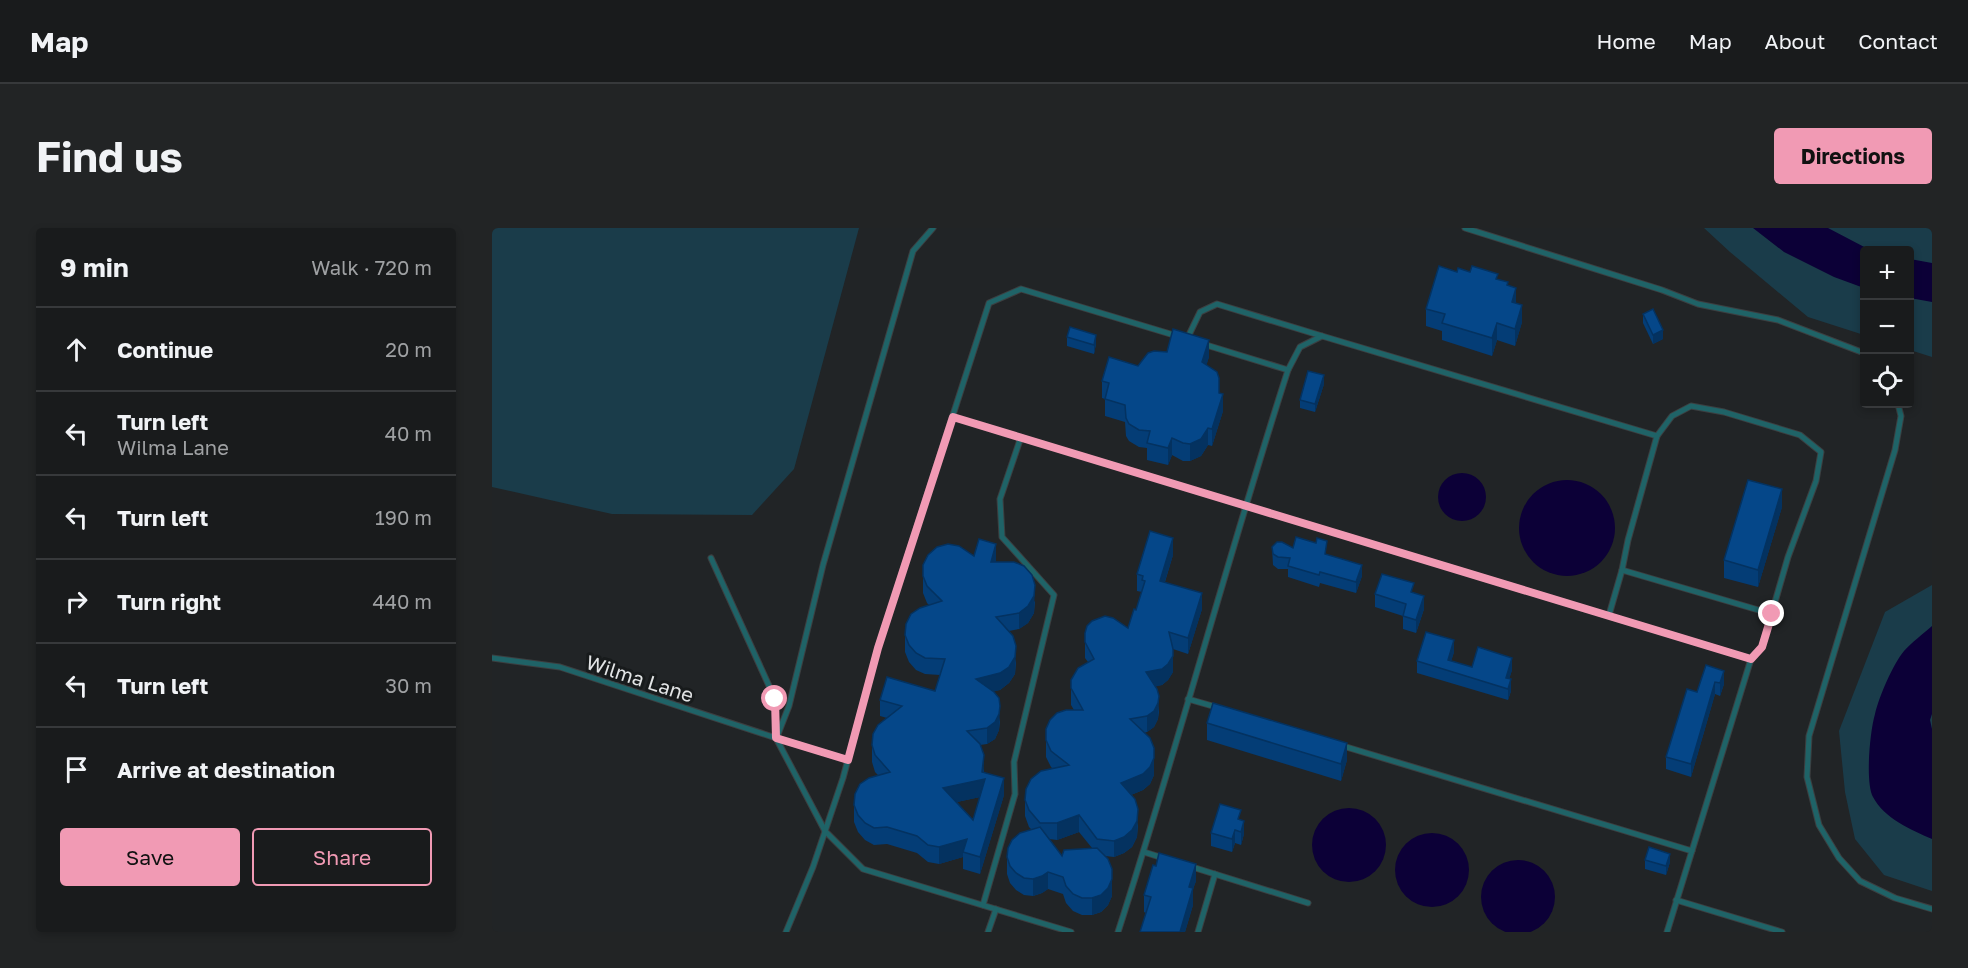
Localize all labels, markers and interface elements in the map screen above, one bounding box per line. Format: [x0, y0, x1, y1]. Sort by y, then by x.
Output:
text: Map [30, 25, 88, 58]
text: Home [1596, 28, 1656, 54]
text: Map [1689, 28, 1732, 54]
text: About [1765, 28, 1825, 54]
text: Contact [1858, 28, 1938, 54]
button: Directions [1774, 128, 1932, 184]
text: Find us [36, 131, 183, 181]
map controls [1860, 246, 1914, 408]
button: + [1860, 246, 1914, 300]
text: 9 min [60, 252, 129, 283]
text: Walk · 720 m [311, 255, 432, 279]
button: − [1860, 300, 1914, 354]
icon: ahead [60, 333, 93, 366]
text: Continue [117, 336, 213, 363]
text: 20 m [385, 337, 432, 361]
button: locate [1860, 354, 1914, 408]
text: Turn left [117, 408, 208, 435]
icon: left [60, 417, 93, 450]
text: 40 m [385, 421, 432, 445]
text: Wilma Lane [117, 435, 229, 459]
icon: left [60, 501, 93, 534]
text: Turn left [117, 504, 208, 531]
text: 190 m [375, 505, 432, 529]
icon: right [60, 585, 93, 618]
text: Turn right [117, 588, 221, 615]
text: 440 m [373, 589, 432, 613]
route end [1758, 600, 1784, 626]
street label: Wilma Lane [583, 649, 697, 707]
icon: left [60, 669, 93, 702]
text: Turn left [117, 672, 208, 699]
text: 30 m [385, 673, 432, 697]
route start [761, 685, 787, 711]
icon: arrive [60, 753, 93, 786]
text: Arrive at destination [117, 756, 335, 783]
button: Save [60, 828, 240, 886]
button: Share [252, 828, 432, 886]

